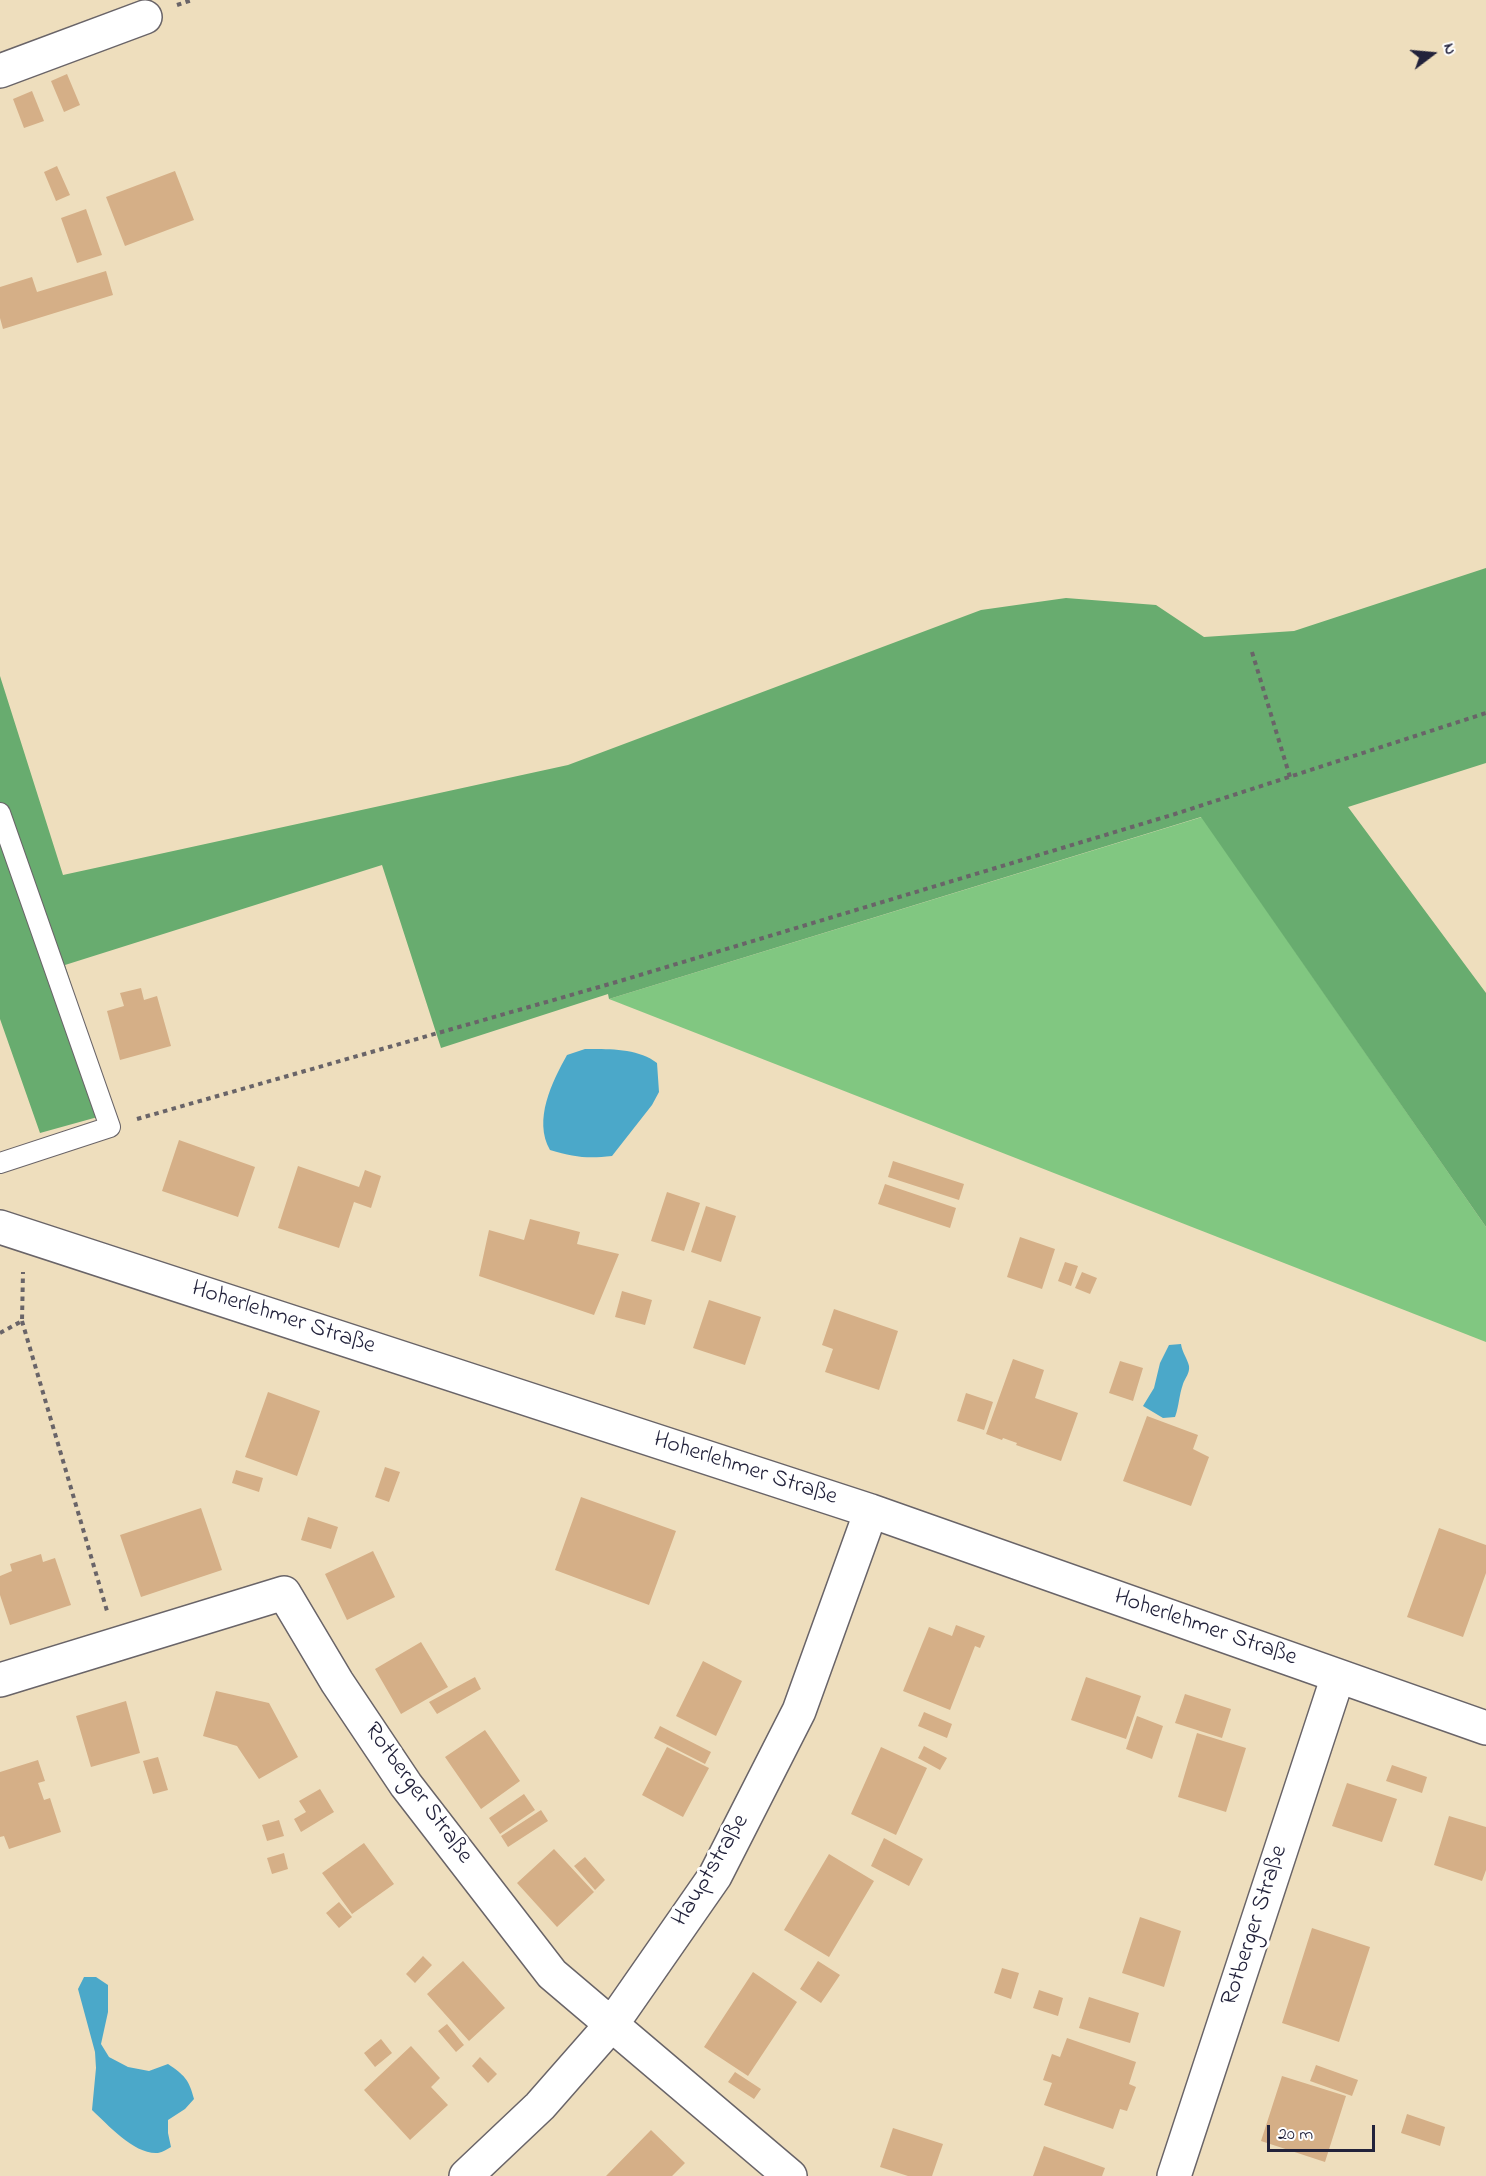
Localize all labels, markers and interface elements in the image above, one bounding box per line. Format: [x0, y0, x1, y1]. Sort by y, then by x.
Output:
north arrow [1402, 24, 1462, 84]
text: N [1436, 41, 1462, 58]
street label: Hoherlehmer Straße [187, 1276, 379, 1362]
street label: Hoherlehmer Straße [649, 1427, 841, 1513]
street label: Hoherlehmer Straße [1110, 1584, 1300, 1674]
street label: Rotberger Straße [356, 1718, 478, 1870]
street label: Hauptstraße [667, 1810, 757, 1932]
street label: Rotberger Straße [1217, 1842, 1295, 2010]
scale bar [1270, 2113, 1378, 2151]
text: 20 m [1278, 2122, 1313, 2148]

